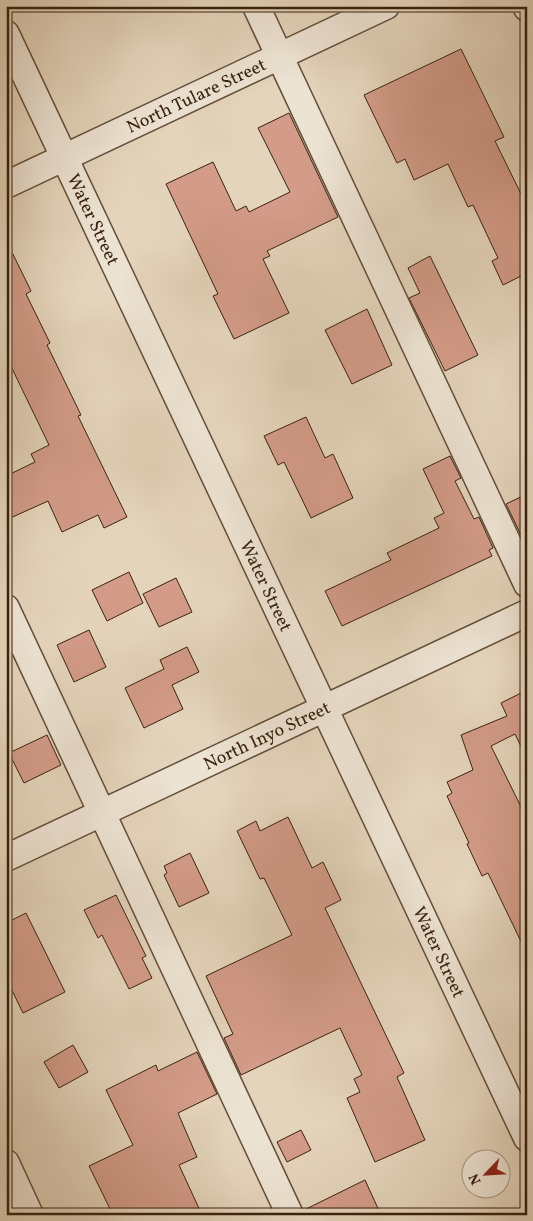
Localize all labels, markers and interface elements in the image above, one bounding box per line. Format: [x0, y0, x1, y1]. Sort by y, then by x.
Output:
street label: North Tulare Street [123, 53, 271, 140]
street label: Water Street [60, 170, 124, 270]
street label: Water Street [233, 536, 297, 636]
street label: North Inyo Street [200, 696, 335, 777]
street label: Water Street [405, 903, 470, 1002]
north arrow [460, 1148, 510, 1198]
text: N [465, 1170, 486, 1187]

